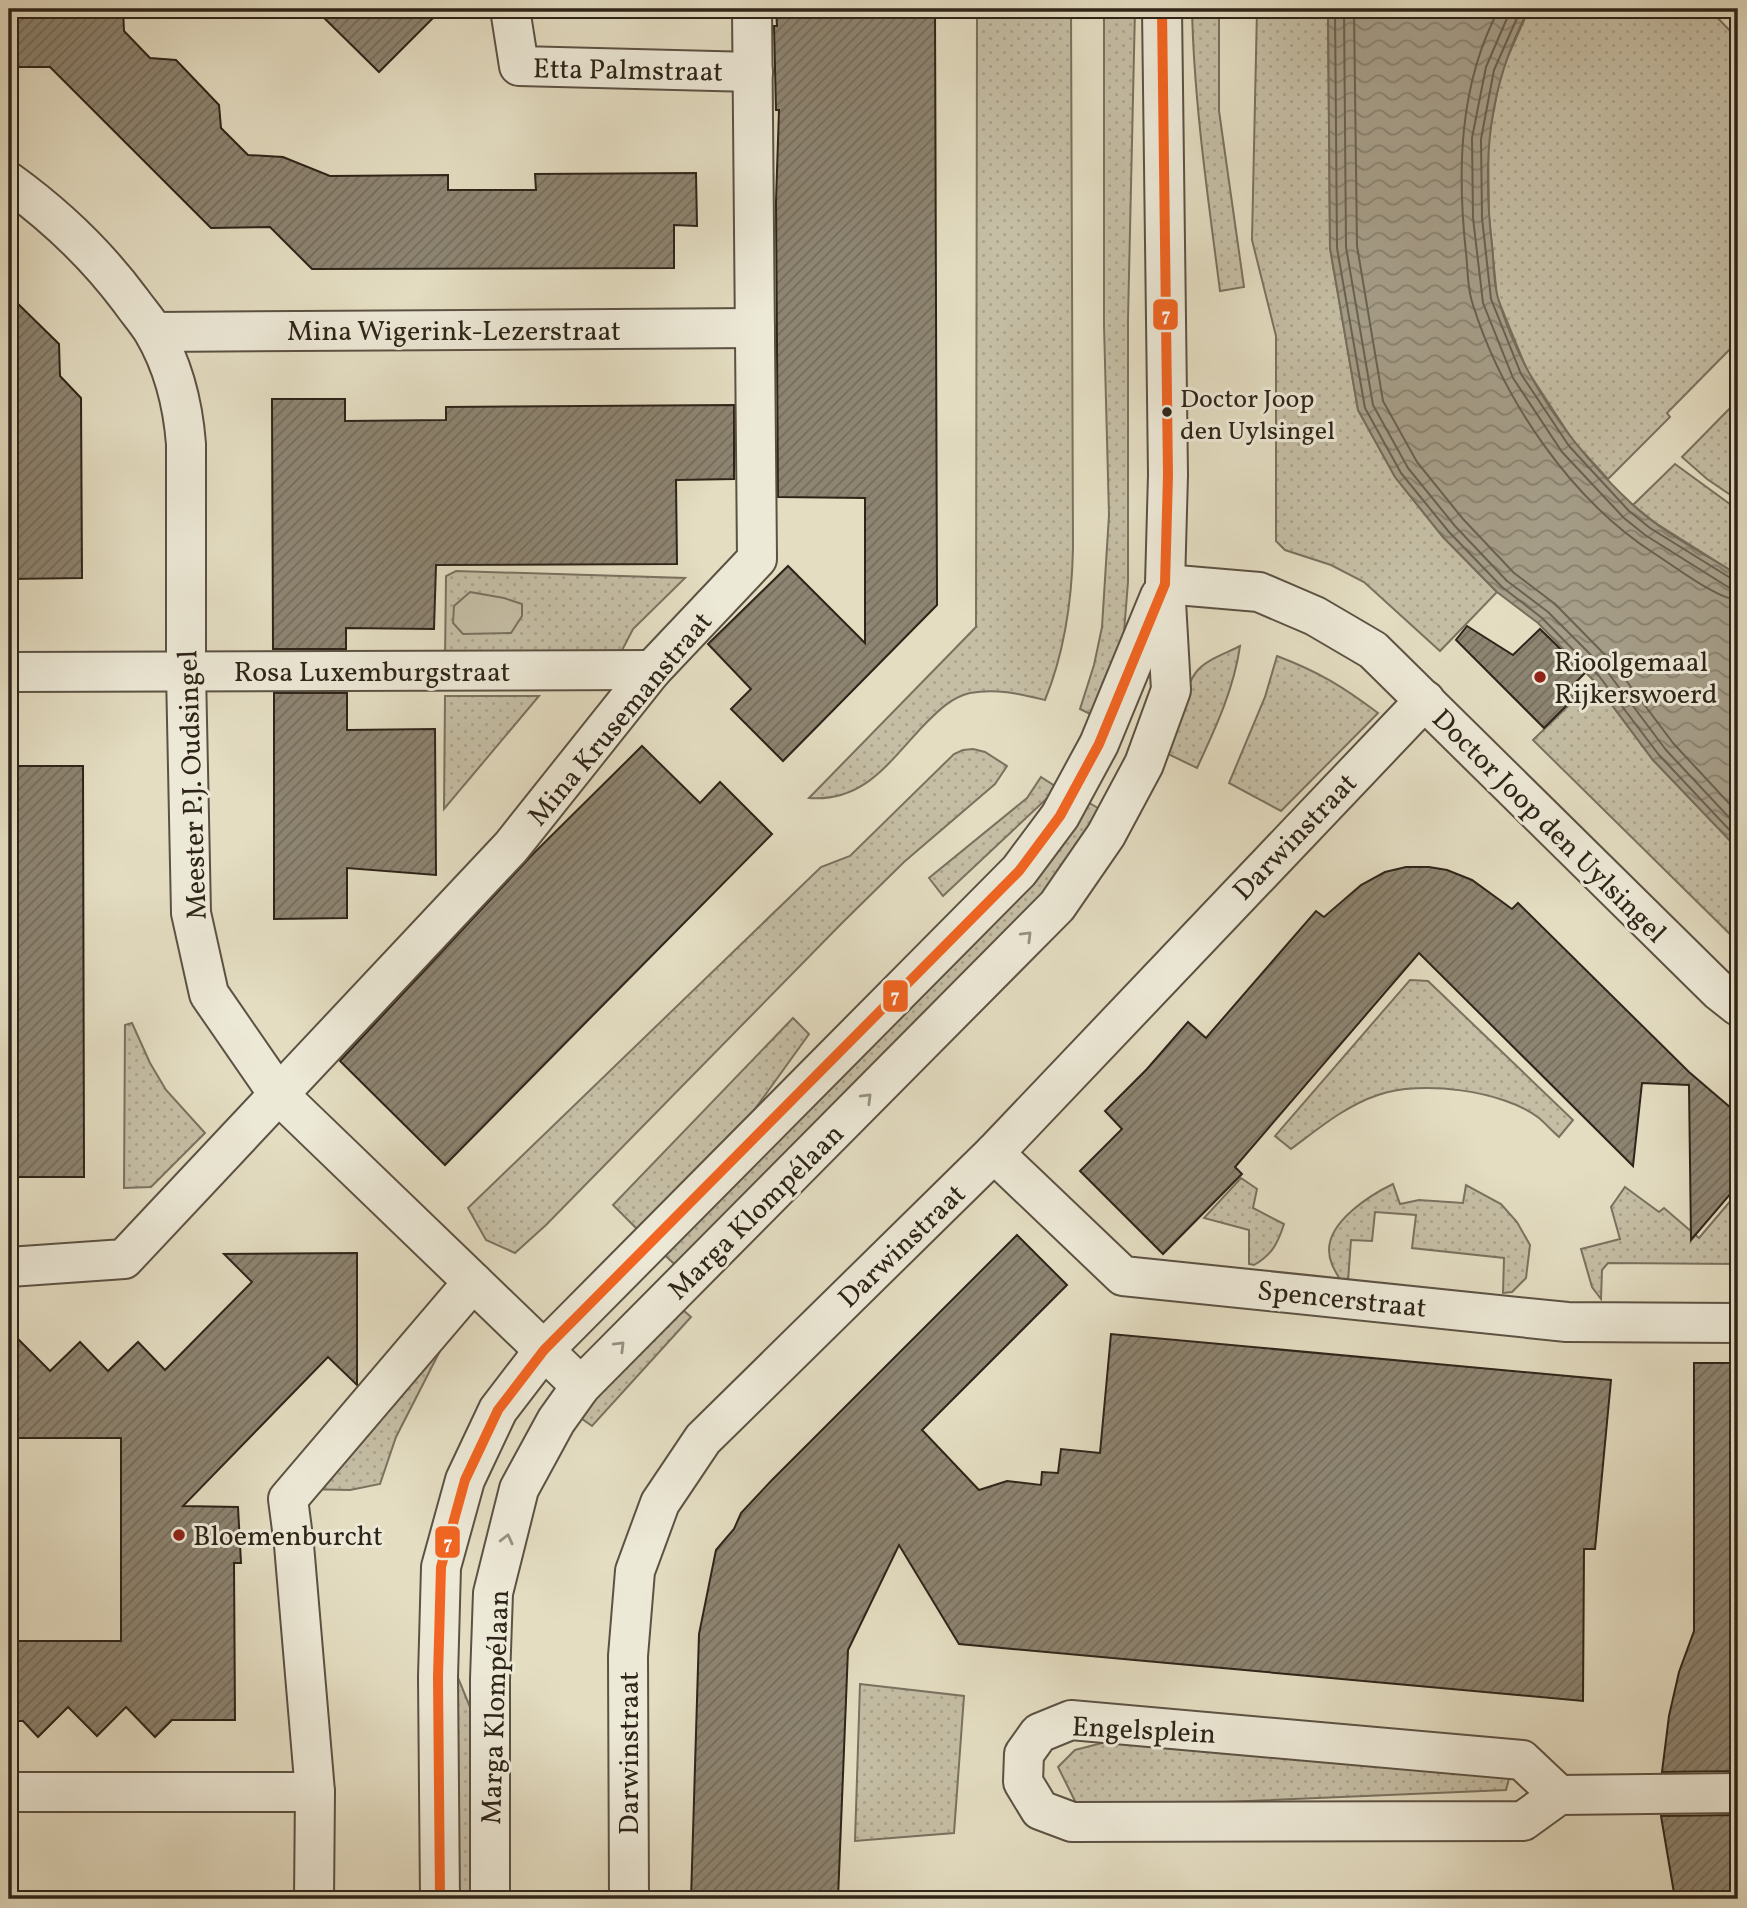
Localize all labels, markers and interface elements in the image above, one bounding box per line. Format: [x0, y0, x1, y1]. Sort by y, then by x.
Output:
street label: Etta Palmstraat [533, 50, 723, 93]
line badge: 7 [1152, 298, 1179, 331]
text: 7 [1161, 303, 1171, 329]
street label: Mina Wigerink-Lezerstraat [287, 313, 621, 352]
place label: Doctor Joop den Uylsingel [1180, 382, 1335, 450]
marker: Doctor Joop den Uylsingel [1160, 405, 1174, 419]
street label: Mina Krusemanstraat [520, 604, 722, 835]
place label: Rioolgemaal Rijkerswoerd [1554, 644, 1718, 715]
street label: Meester P.J. Oudsingel [169, 649, 218, 920]
street label: Rosa Luxemburgstraat [234, 654, 510, 693]
marker: Rioolgemaal Rijkerswoerd [1532, 669, 1548, 685]
street label: Doctor Joop den Uylsingel [1422, 701, 1674, 953]
street label: Darwinstraat [1225, 765, 1367, 910]
one-way arrow [1019, 932, 1032, 945]
line badge: 7 [882, 979, 909, 1013]
text: 7 [890, 984, 900, 1010]
one-way arrow [859, 1094, 871, 1106]
street label: Marga Klompélaan [660, 1116, 854, 1310]
street label: Darwinstraat [830, 1176, 975, 1318]
street label: Spencerstraat [1255, 1272, 1428, 1329]
one-way arrow [612, 1342, 625, 1355]
place label: Bloemenburcht [193, 1518, 383, 1557]
line badge: 7 [434, 1525, 461, 1559]
marker: Bloemenburcht [171, 1527, 187, 1543]
text: 7 [443, 1531, 453, 1557]
one-way arrow [499, 1533, 513, 1545]
street label: Marga Klompélaan [473, 1589, 520, 1825]
street label: Darwinstraat [611, 1671, 650, 1835]
street label: Engelsplein [1071, 1708, 1217, 1755]

